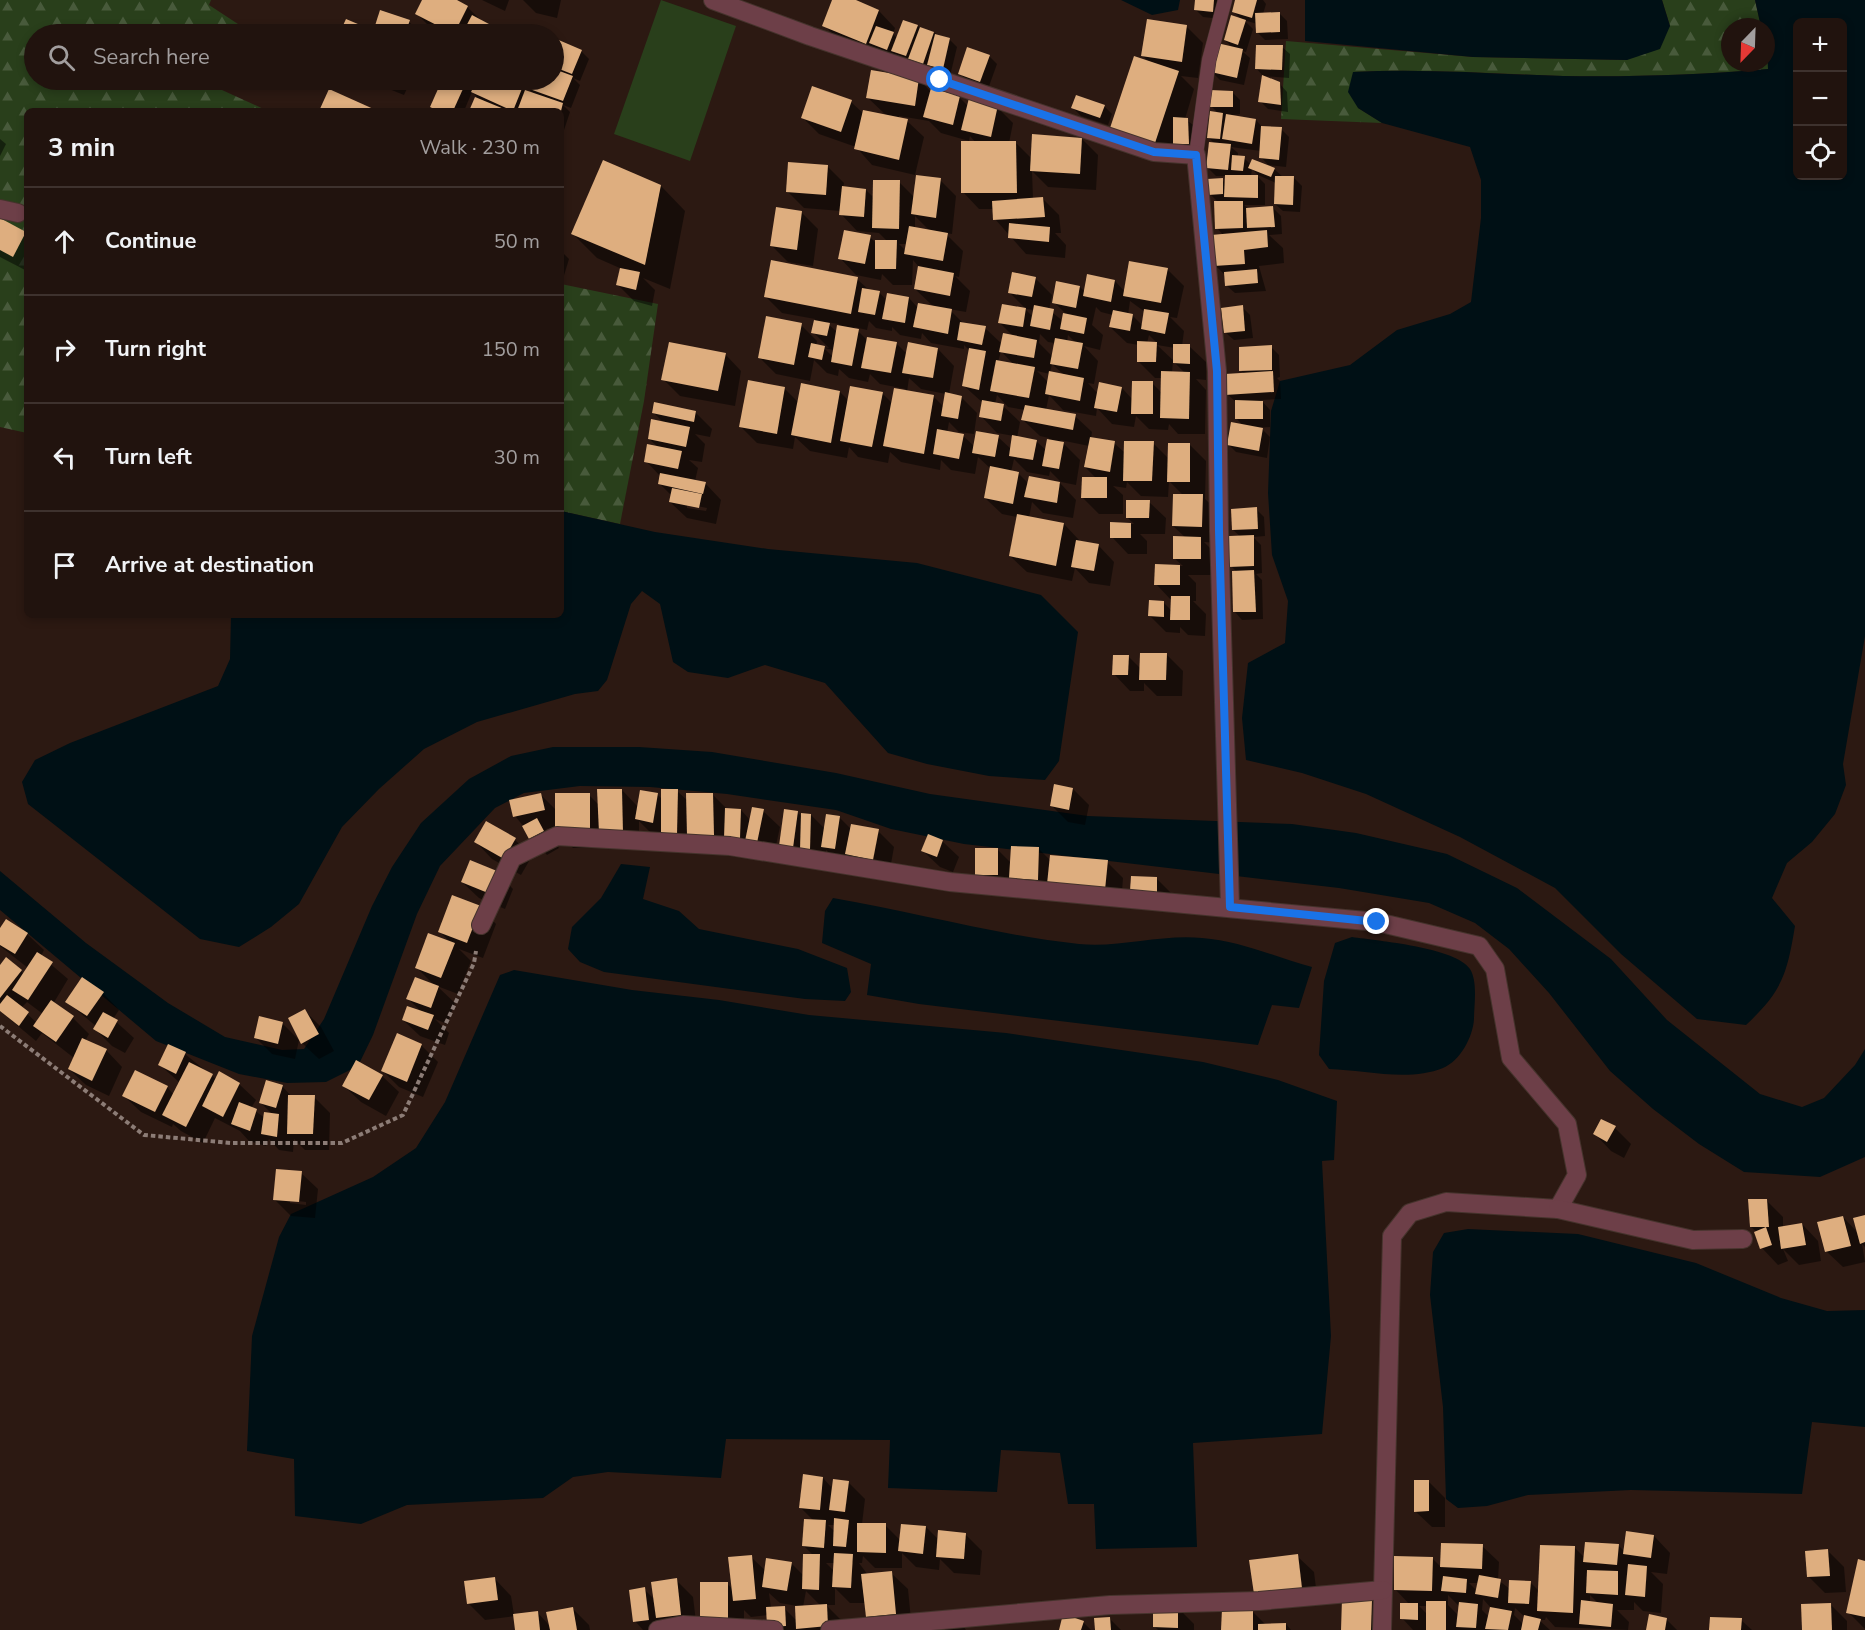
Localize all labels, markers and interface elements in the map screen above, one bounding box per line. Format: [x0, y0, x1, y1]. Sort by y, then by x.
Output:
north arrow [1721, 18, 1775, 72]
map controls [1793, 18, 1847, 180]
button: + [1793, 18, 1847, 72]
search box [24, 24, 564, 90]
icon: search [45, 41, 78, 74]
text: Search here [93, 42, 210, 72]
route start [926, 66, 952, 92]
button: − [1793, 72, 1847, 126]
button: locate [1793, 126, 1847, 180]
text: 3 min [48, 130, 115, 165]
text: Walk · 230 m [420, 134, 540, 161]
icon: ahead [48, 225, 81, 258]
text: Continue [105, 226, 196, 256]
text: 50 m [494, 228, 540, 255]
icon: right [48, 333, 81, 366]
text: Turn right [105, 334, 206, 364]
text: 150 m [482, 336, 540, 363]
icon: left [48, 441, 81, 474]
text: Turn left [105, 442, 192, 472]
text: 30 m [494, 444, 540, 471]
icon: arrive [48, 549, 81, 582]
text: Arrive at destination [105, 550, 314, 580]
route end [1363, 908, 1389, 934]

